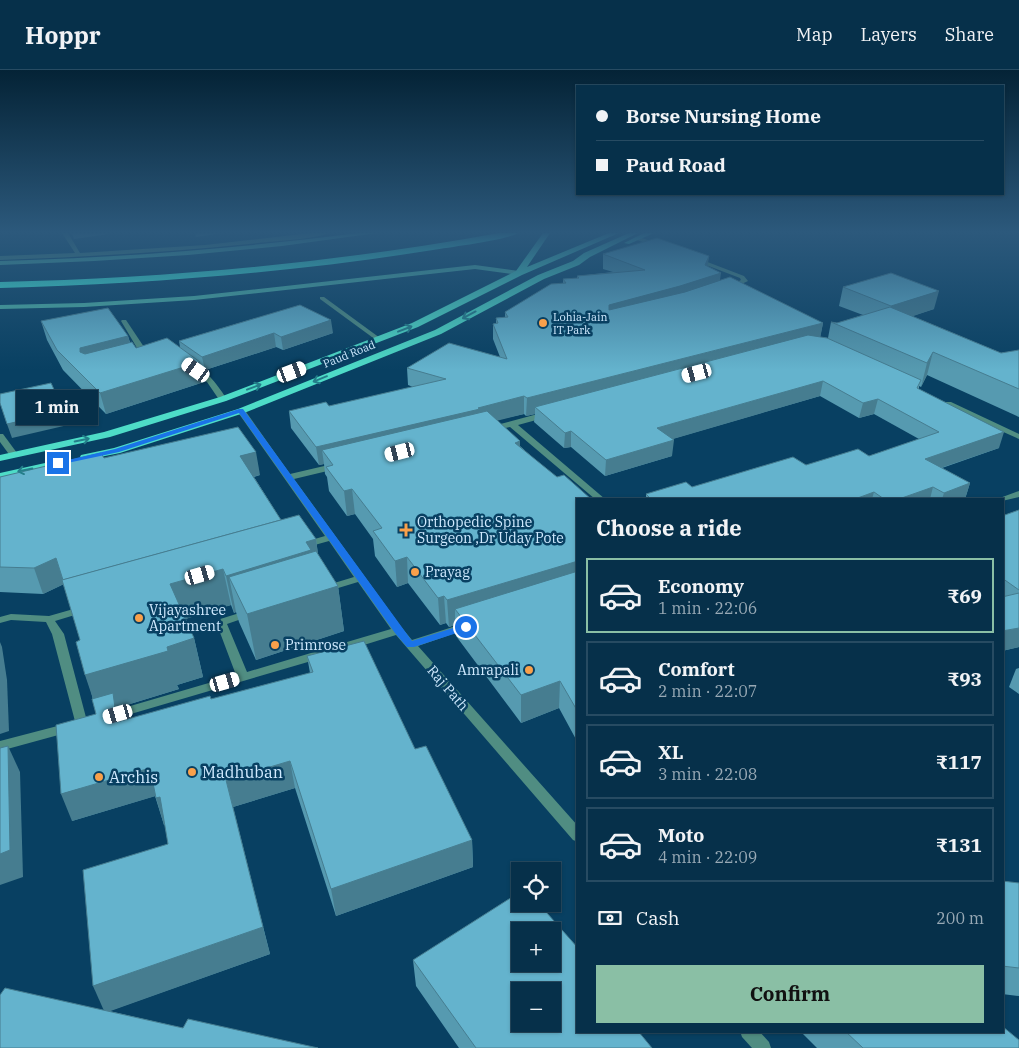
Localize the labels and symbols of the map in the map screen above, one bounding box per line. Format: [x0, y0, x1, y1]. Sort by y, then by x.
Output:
place label: Lohia-Jain IT Park [553, 310, 607, 337]
one-way arrow [462, 311, 477, 320]
marker: Lohia-Jain IT Park [537, 317, 549, 329]
one-way arrow [397, 323, 412, 333]
street label: Paud Road [321, 337, 377, 371]
car [179, 355, 212, 385]
car [275, 360, 308, 384]
car [680, 362, 713, 384]
one-way arrow [313, 375, 328, 384]
one-way arrow [245, 382, 261, 391]
callout: 1 min [17, 390, 99, 426]
one-way arrow [73, 435, 89, 445]
car [383, 441, 416, 463]
route end [47, 452, 69, 474]
one-way arrow [18, 466, 34, 475]
place label: Orthopedic Spine Surgeon ,Dr Uday Pote [417, 513, 564, 547]
marker: Orthopedic Spine Surgeon ,Dr Uday Pote [399, 523, 413, 537]
place label: Prayag [425, 563, 470, 581]
car [183, 564, 216, 586]
marker: Prayag [409, 566, 421, 578]
place label: Vijayashree Apartment [149, 601, 226, 635]
marker: Vijayashree Apartment [133, 612, 145, 624]
route start [455, 616, 477, 638]
place label: Primrose [285, 636, 346, 654]
marker: Primrose [269, 639, 281, 651]
place label: Amrapali [457, 661, 519, 679]
street label: Raj Path [423, 662, 473, 715]
marker: Amrapali [523, 664, 535, 676]
car [208, 671, 241, 693]
car [101, 703, 134, 725]
place label: Madhuban [202, 762, 283, 782]
marker: Madhuban [186, 766, 198, 778]
place label: Archis [109, 767, 158, 787]
marker: Archis [93, 771, 105, 783]

